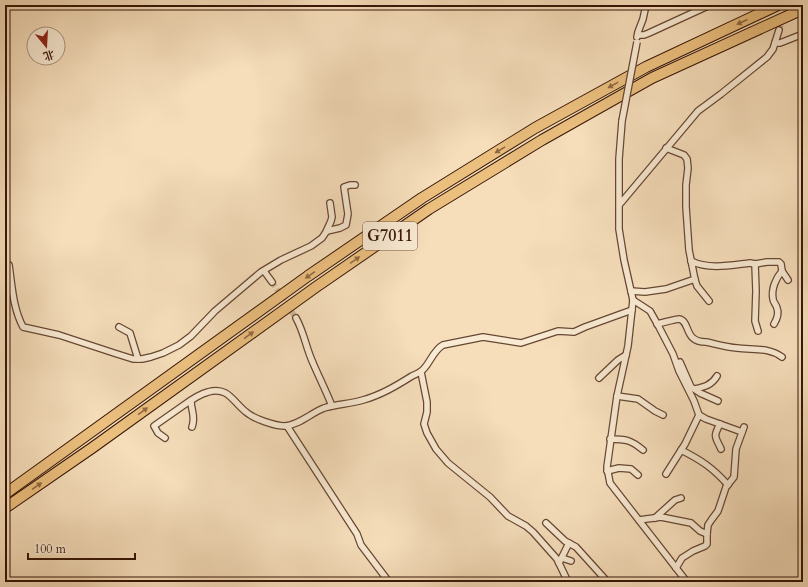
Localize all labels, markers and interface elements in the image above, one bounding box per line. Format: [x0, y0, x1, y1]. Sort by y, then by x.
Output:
one-way arrow [736, 19, 748, 25]
north arrow [26, 26, 66, 66]
text: 北 [41, 46, 56, 64]
one-way arrow [607, 81, 619, 88]
one-way arrow [494, 146, 506, 153]
road number: G7011 [363, 222, 417, 250]
one-way arrow [350, 256, 360, 264]
one-way arrow [305, 271, 315, 279]
one-way arrow [243, 331, 254, 339]
one-way arrow [138, 407, 148, 415]
one-way arrow [32, 482, 42, 490]
scale bar [28, 535, 135, 561]
text: 100 m [34, 541, 67, 557]

